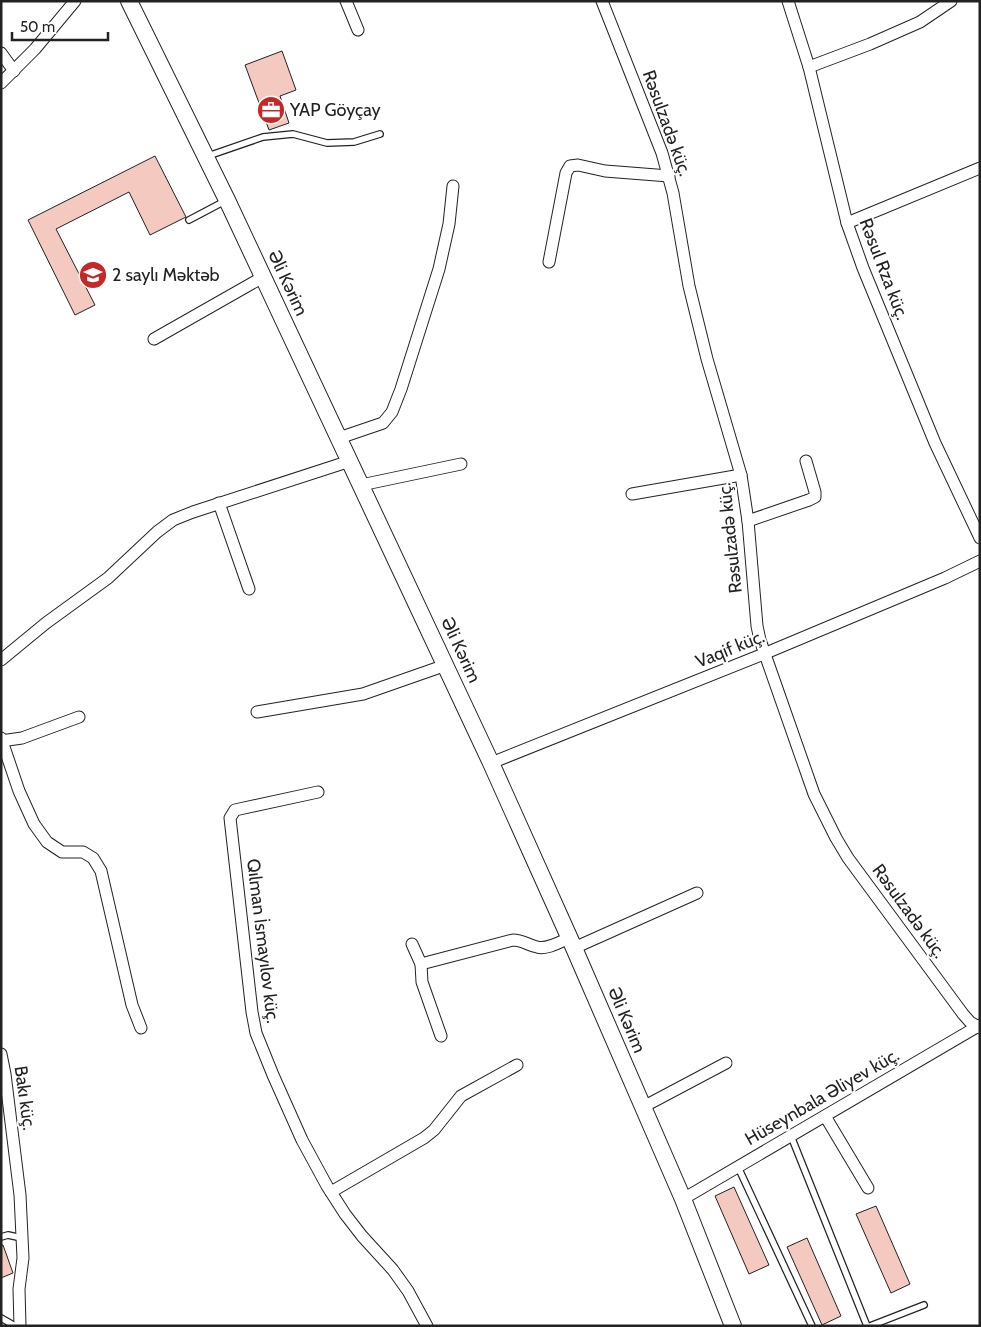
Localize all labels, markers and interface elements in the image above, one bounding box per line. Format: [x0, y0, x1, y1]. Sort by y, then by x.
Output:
scale bar [12, 10, 109, 42]
text: 50 m [20, 18, 55, 36]
street label: Rəsulzadə küç. [638, 67, 696, 179]
office icon: YAP Göyçay [256, 95, 286, 125]
place label: YAP Göyçay [289, 99, 381, 121]
street label: Rəsul Rza küç. [855, 215, 913, 323]
street label: Əli Kərim [263, 247, 313, 319]
school or university icon: 2 saylı Məktəb [78, 260, 108, 290]
place label: 2 saylı Məktəb [112, 264, 220, 286]
street label: Rəsulzadə küç. [713, 482, 747, 594]
street label: Əli Kərim [436, 614, 486, 686]
street label: Vaqif küç. [692, 625, 768, 673]
street label: Qılman İsmayılov küç. [242, 857, 284, 1025]
street label: Rəsulzadə küç. [867, 860, 951, 962]
street label: Əli Kərim [603, 984, 651, 1056]
street label: Hüseynbala Əliyev küç. [741, 1044, 903, 1150]
street label: Bakı küç. [10, 1064, 40, 1132]

